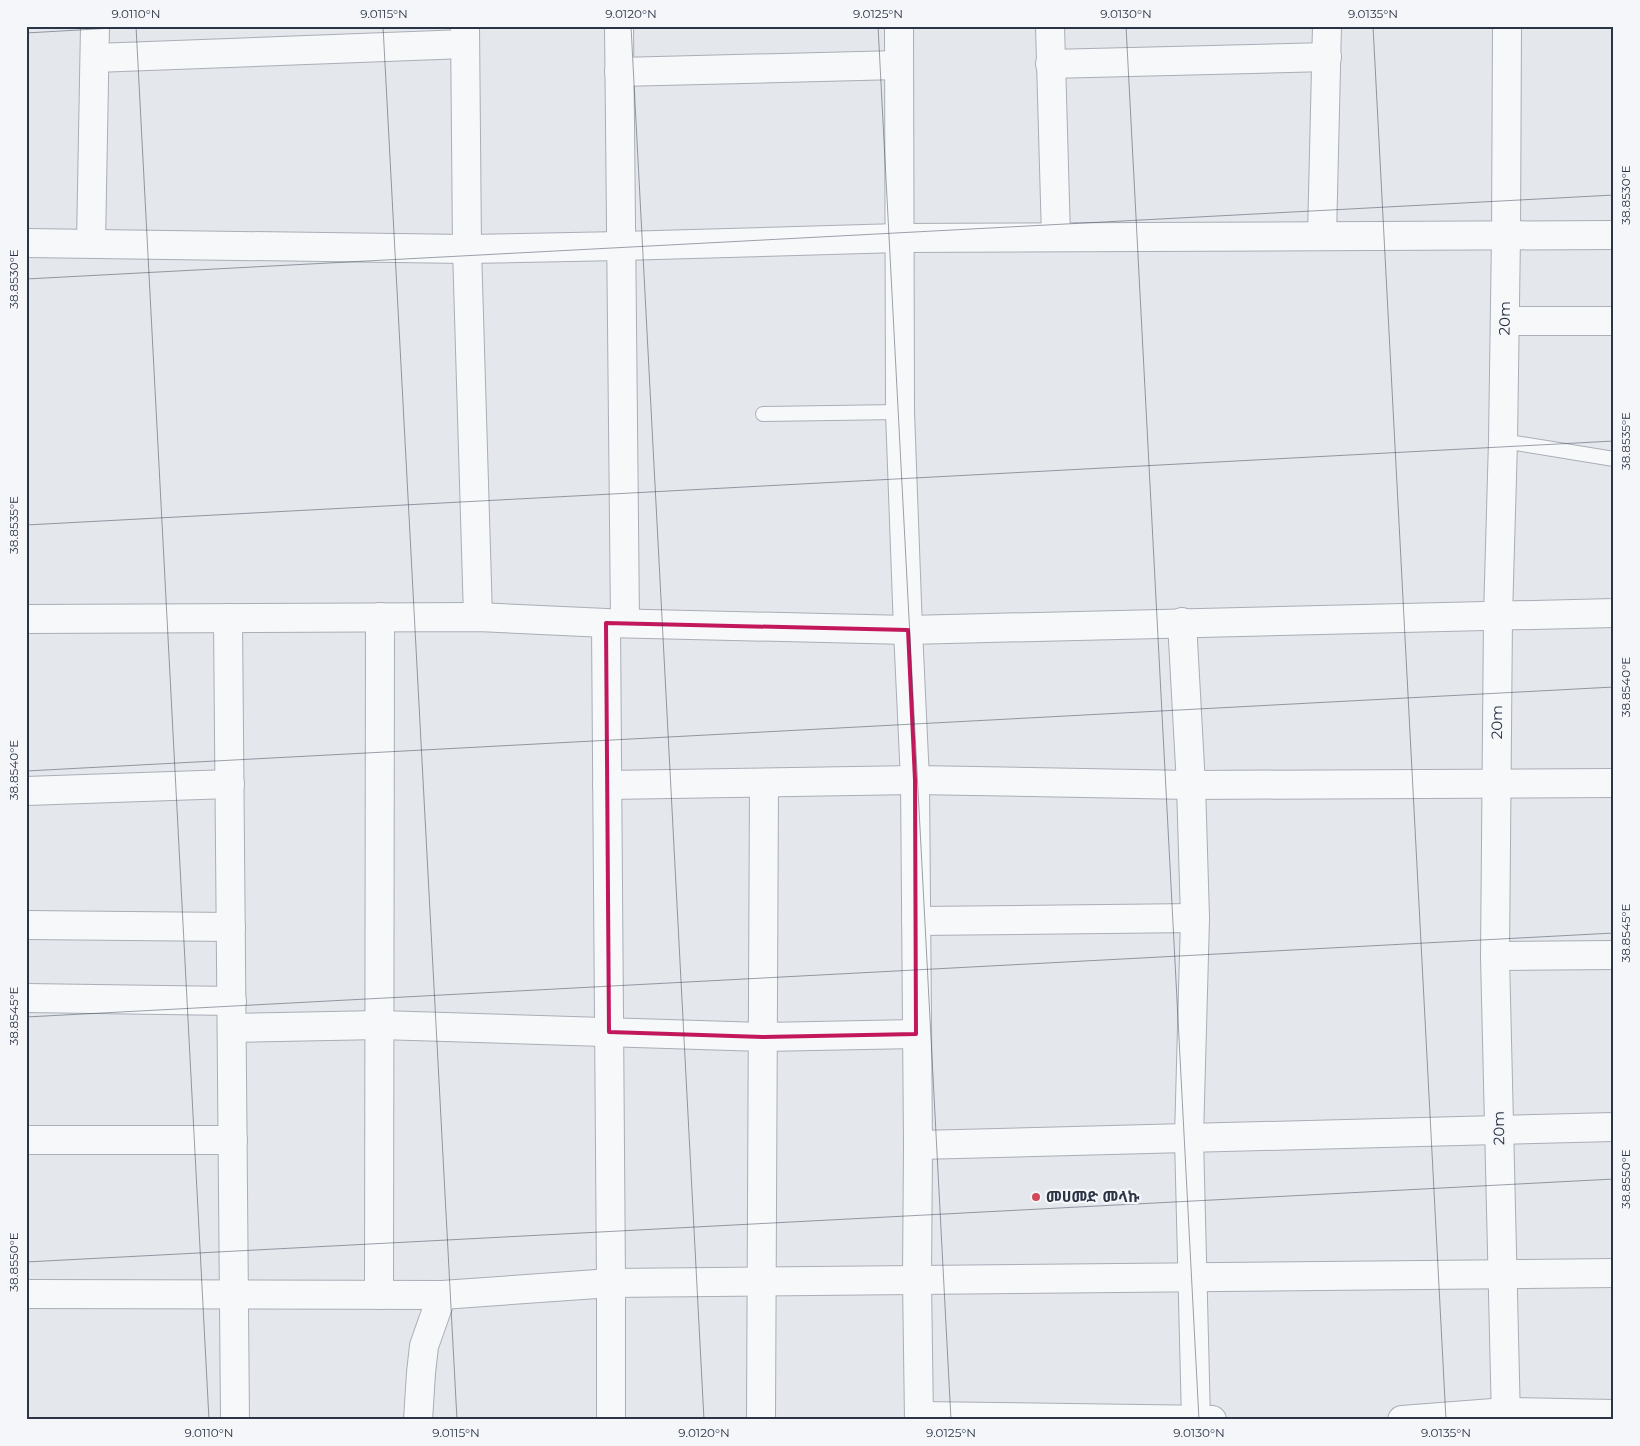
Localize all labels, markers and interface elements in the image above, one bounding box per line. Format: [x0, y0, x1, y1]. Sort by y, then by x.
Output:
text: 9.0110°N [112, 6, 160, 21]
text: 9.0115°N [360, 6, 408, 21]
text: 9.0120°N [605, 6, 657, 21]
text: 9.0125°N [853, 6, 903, 21]
text: 9.0130°N [1100, 6, 1152, 21]
text: 9.0135°N [1348, 6, 1398, 21]
text: 38.8530°E [1618, 165, 1633, 225]
text: 38.8530°E [6, 249, 21, 309]
street label: 20m [1495, 301, 1514, 336]
text: 38.8535°E [1618, 412, 1633, 470]
text: 38.8535°E [6, 496, 21, 554]
text: 38.8540°E [1618, 657, 1633, 717]
street label: 20m [1487, 705, 1506, 739]
text: 38.8540°E [6, 740, 21, 800]
text: 38.8545°E [1618, 903, 1633, 963]
text: 38.8545°E [6, 986, 21, 1046]
street label: 20m [1489, 1111, 1508, 1145]
text: 38.8550°E [1618, 1149, 1633, 1209]
place label: መሀመድ መላኩ [1046, 1187, 1140, 1206]
marker: መሀመድ መላኩ [1030, 1191, 1042, 1203]
text: 38.8550°E [6, 1232, 21, 1292]
text: 9.0110°N [185, 1425, 233, 1440]
text: 9.0115°N [432, 1425, 480, 1440]
text: 9.0120°N [678, 1425, 730, 1440]
text: 9.0125°N [926, 1425, 976, 1440]
text: 9.0130°N [1173, 1425, 1225, 1440]
text: 9.0135°N [1421, 1425, 1471, 1440]

